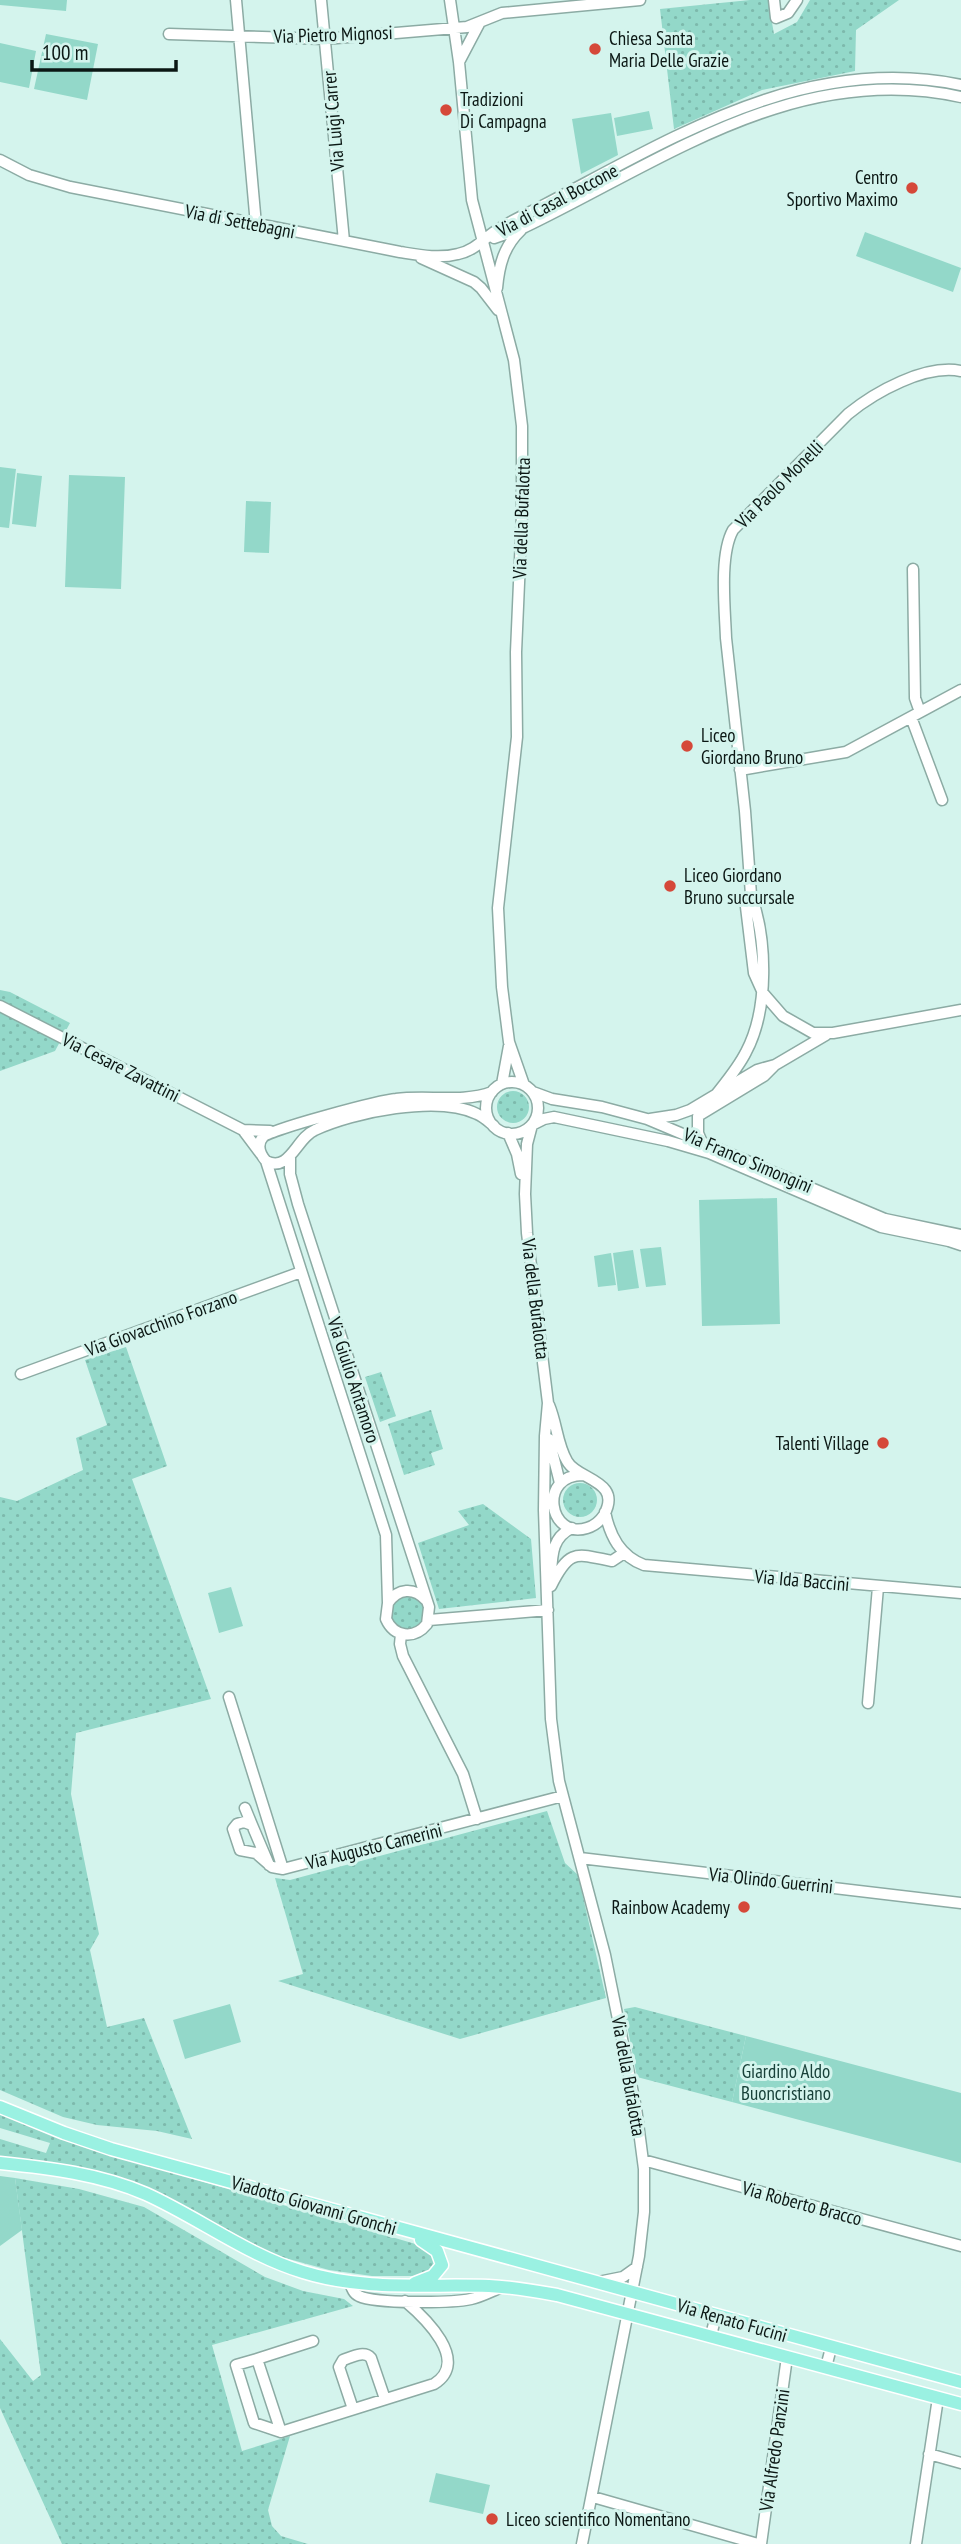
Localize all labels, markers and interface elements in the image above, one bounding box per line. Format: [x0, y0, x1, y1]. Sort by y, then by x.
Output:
street label: Via Pietro Mignosi [272, 20, 393, 48]
place label: Chiesa Santa Maria Delle Grazie [609, 26, 729, 72]
scale bar [32, 28, 175, 72]
text: 100 m [42, 39, 88, 66]
marker: Chiesa Santa Maria Delle Grazie [587, 41, 603, 57]
street label: Via Luigi Carrer [317, 69, 349, 173]
place label: Tradizioni Di Campagna [460, 87, 547, 133]
marker: Tradizioni Di Campagna [438, 102, 454, 118]
street label: Via di Casal Boccone [491, 158, 622, 242]
place label: Centro Sportivo Maximo [787, 165, 898, 211]
marker: Centro Sportivo Maximo [904, 180, 920, 196]
street label: Via di Settebagni [182, 198, 297, 243]
street label: Via Paolo Monelli [729, 435, 828, 534]
street label: Via della Bufalotta [507, 457, 535, 580]
place label: Liceo Giordano Bruno [701, 723, 803, 769]
marker: Liceo Giordano Bruno [679, 738, 695, 754]
place label: Liceo Giordano Bruno succursale [684, 863, 795, 909]
marker: Liceo Giordano Bruno succursale [662, 878, 678, 894]
street label: Via Cesare Zavattini [57, 1027, 184, 1107]
street label: Via Franco Simongini [679, 1122, 816, 1198]
street label: Via della Bufalotta [517, 1236, 555, 1361]
street label: Via Giovacchino Forzano [81, 1284, 240, 1362]
street label: Via Giulio Antamoro [322, 1313, 386, 1446]
place label: Talenti Village [776, 1431, 869, 1455]
marker: Talenti Village [875, 1435, 891, 1451]
street label: Via Ida Baccini [753, 1564, 850, 1596]
street label: Via Augusto Camerini [302, 1817, 445, 1875]
street label: Via Olindo Guerrini [707, 1861, 834, 1898]
place label: Rainbow Academy [611, 1895, 731, 1919]
marker: Rainbow Academy [736, 1899, 752, 1915]
street label: Via della Bufalotta [606, 2013, 651, 2138]
park label: Giardino Aldo Buoncristiano [741, 2059, 831, 2105]
street label: Viadotto Giovanni Gronchi [227, 2170, 400, 2240]
street label: Via Roberto Bracco [739, 2175, 865, 2231]
street label: Via Renato Fucini [673, 2293, 790, 2347]
street label: Via Alfredo Panzini [753, 2387, 794, 2514]
place label: Liceo scientifico Nomentano [506, 2507, 691, 2531]
marker: Liceo scientifico Nomentano [484, 2511, 500, 2527]

